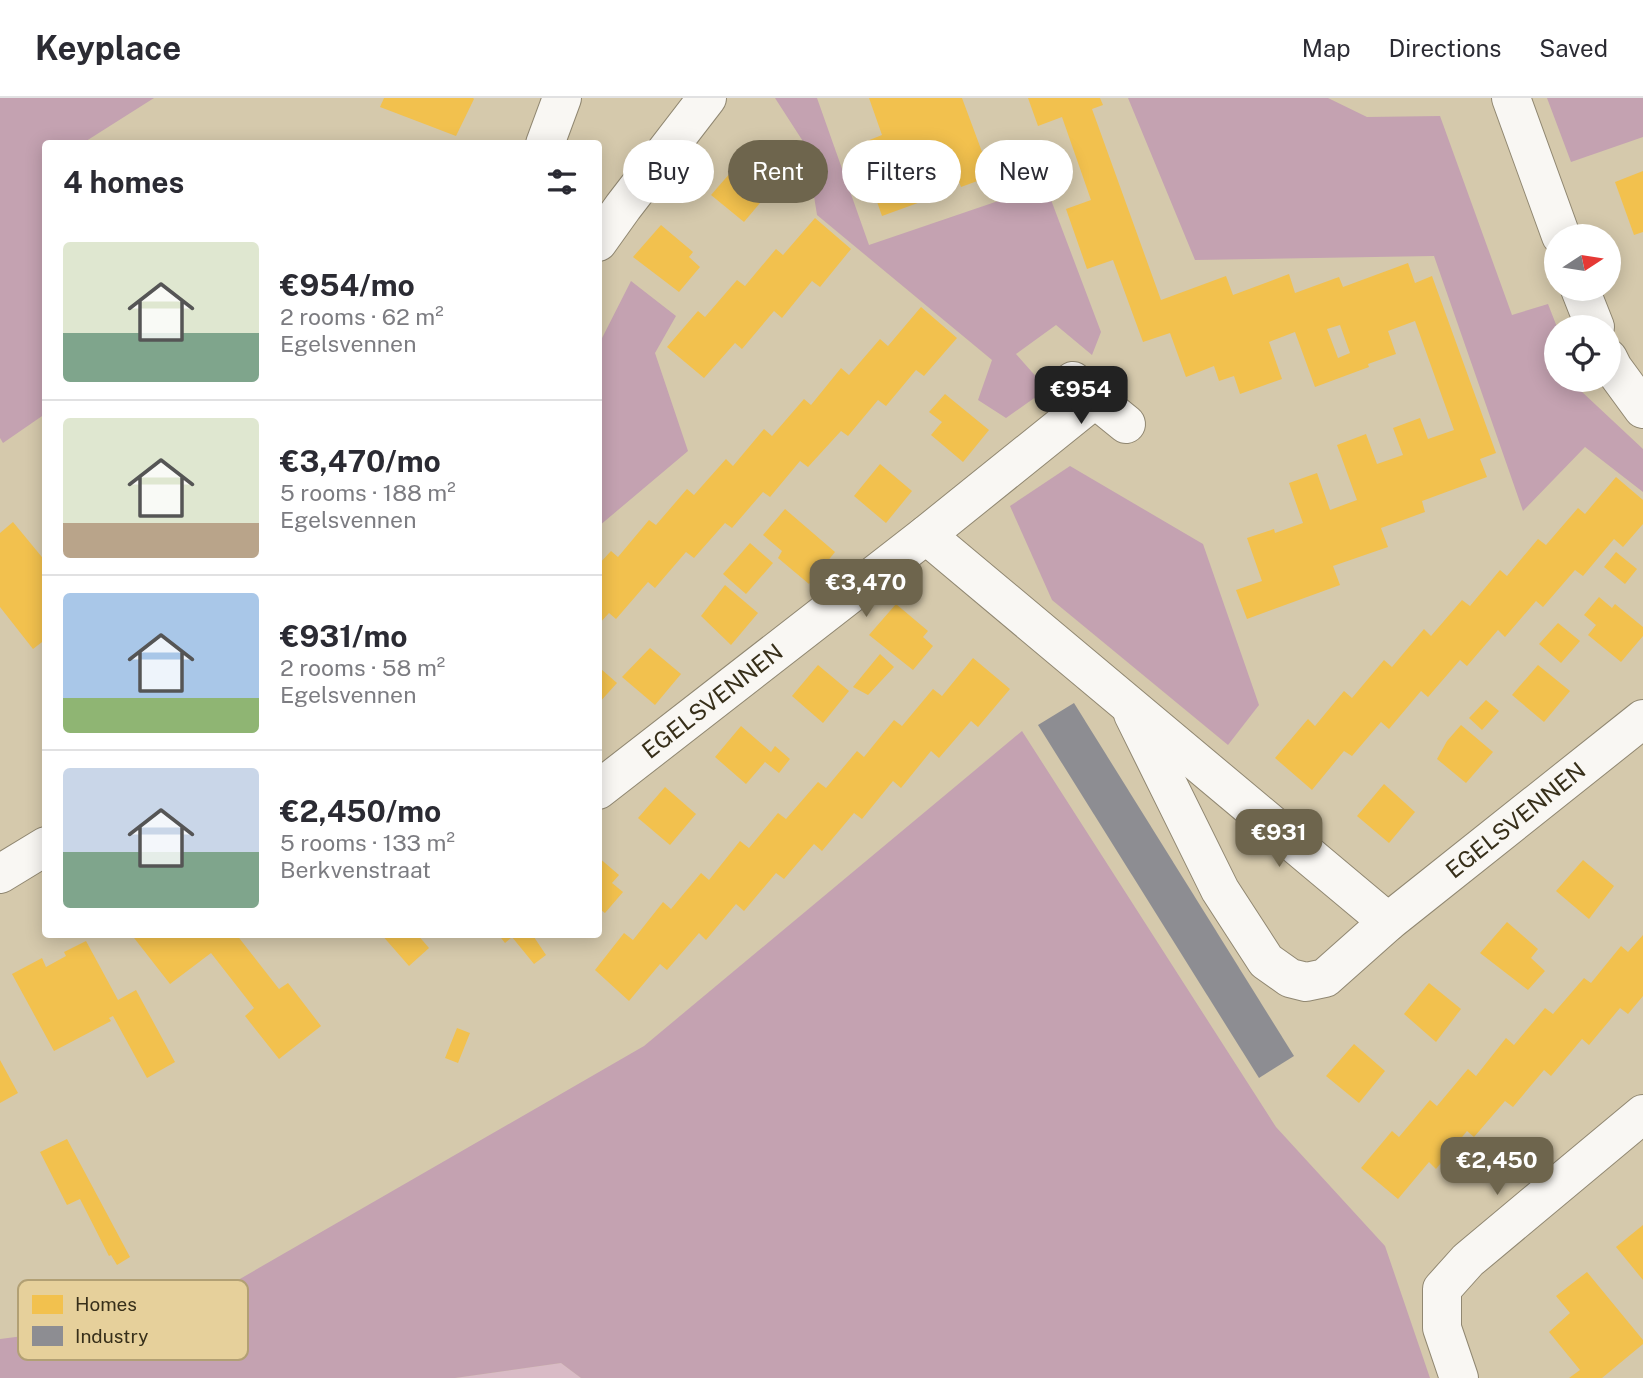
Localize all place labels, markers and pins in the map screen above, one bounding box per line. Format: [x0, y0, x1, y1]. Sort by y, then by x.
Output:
pin: €954 [1040, 366, 1122, 426]
pin: €3,470 [809, 560, 923, 619]
pin: €931 [1238, 810, 1320, 869]
pin: €2,450 [1440, 1138, 1554, 1197]

